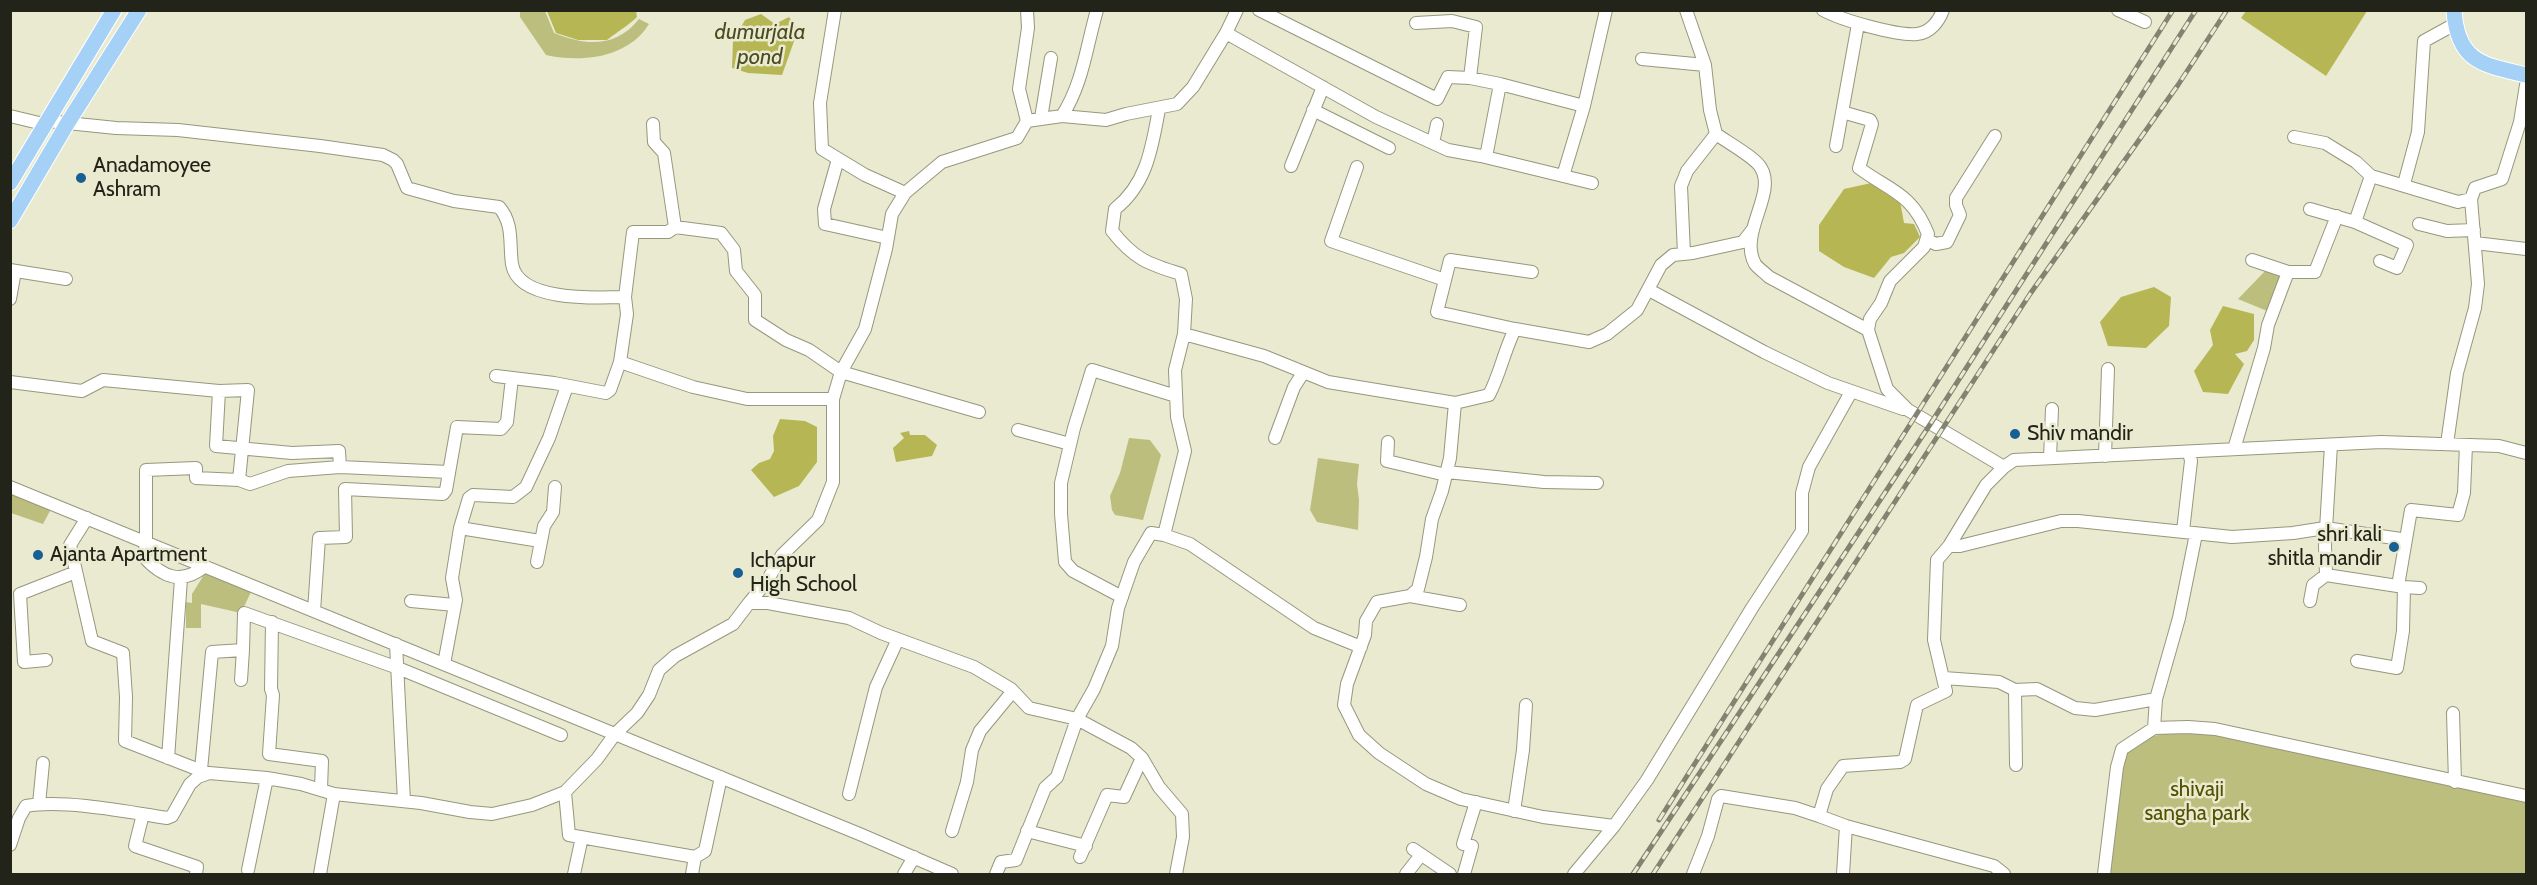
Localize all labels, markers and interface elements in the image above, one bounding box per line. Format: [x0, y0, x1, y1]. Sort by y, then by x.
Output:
water label: dumurjala pond [714, 20, 806, 72]
place label: Anadamoyee Ashram [93, 153, 211, 203]
marker: Anadamoyee Ashram [74, 171, 88, 185]
place label: Shiv mandir [2027, 421, 2133, 447]
marker: Shiv mandir [2008, 427, 2022, 441]
place label: shri kali shitla mandir [2268, 522, 2382, 572]
marker: shri kali shitla mandir [2387, 540, 2401, 554]
place label: Ajanta Apartment [50, 542, 207, 568]
marker: Ajanta Apartment [31, 548, 45, 562]
place label: Ichapur High School [750, 548, 857, 598]
marker: Ichapur High School [731, 566, 745, 580]
park label: shivaji sangha park [2145, 777, 2249, 827]

